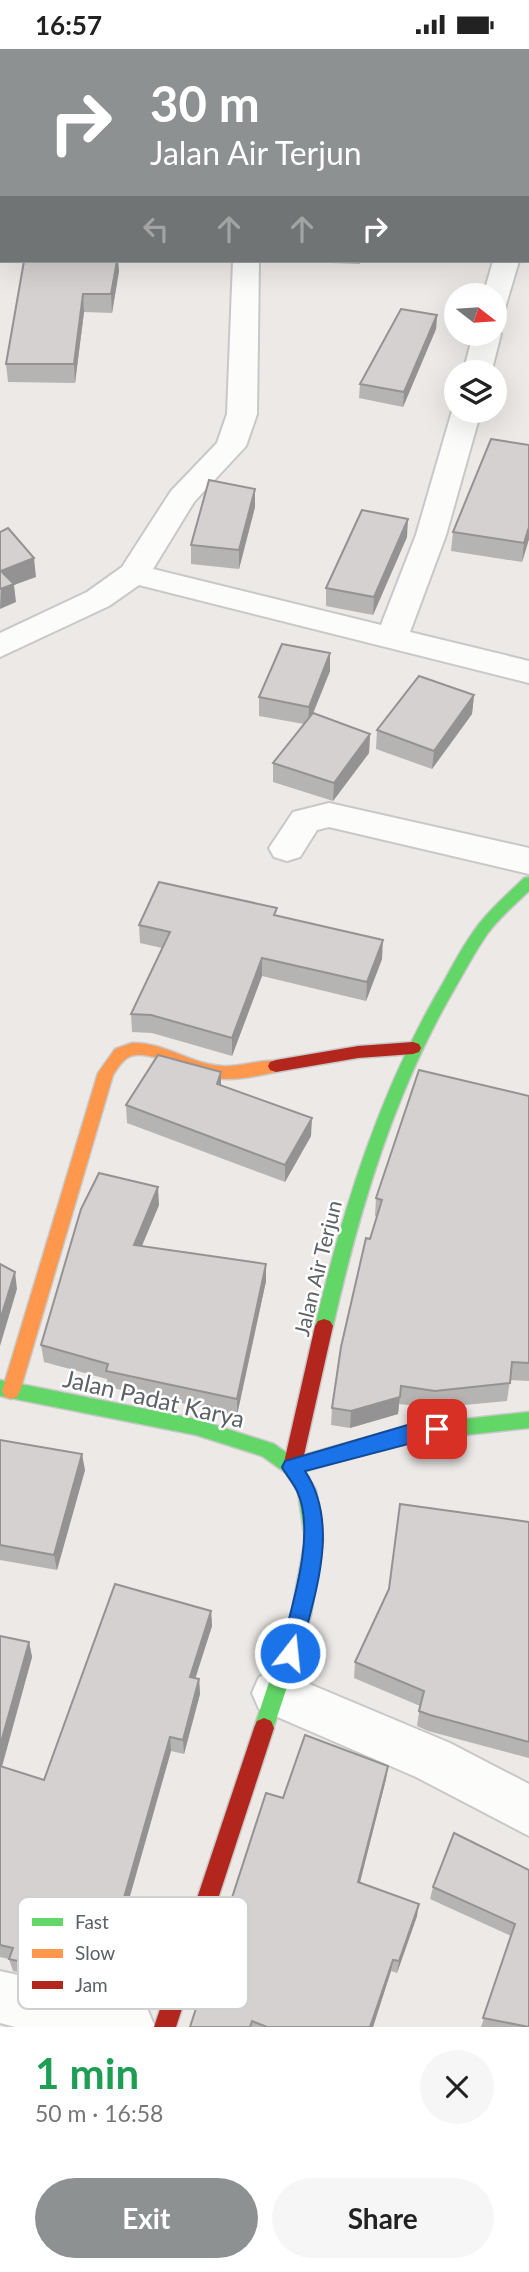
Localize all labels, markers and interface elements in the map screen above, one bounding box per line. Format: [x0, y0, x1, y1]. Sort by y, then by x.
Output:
text: 16:57 [35, 9, 102, 41]
text: 30 m [150, 74, 260, 132]
icon: right [35, 77, 126, 168]
text: Jalan Air Terjun [150, 133, 362, 172]
icon: left [137, 210, 175, 248]
icon: ahead [210, 210, 248, 248]
icon: ahead [283, 210, 321, 248]
icon: right [356, 210, 394, 248]
north arrow [444, 283, 508, 347]
map controls [444, 283, 507, 423]
button: layers [444, 360, 507, 423]
street label: Jalan Air Terjun [288, 1198, 346, 1338]
street label: Jalan Padat Karya [61, 1363, 247, 1433]
pin [407, 1399, 467, 1459]
icon: arrive [418, 1410, 456, 1448]
position arrow [253, 1616, 327, 1690]
legend [18, 1897, 248, 2009]
text: Fast [75, 1910, 109, 1933]
text: Slow [75, 1941, 115, 1964]
text: Jam [75, 1973, 108, 1996]
text: 1 min [35, 2048, 139, 2098]
button: close [420, 2050, 494, 2124]
text: 50 m · 16:58 [35, 2099, 163, 2127]
button: Exit [35, 2178, 258, 2258]
button: Share [272, 2178, 494, 2258]

